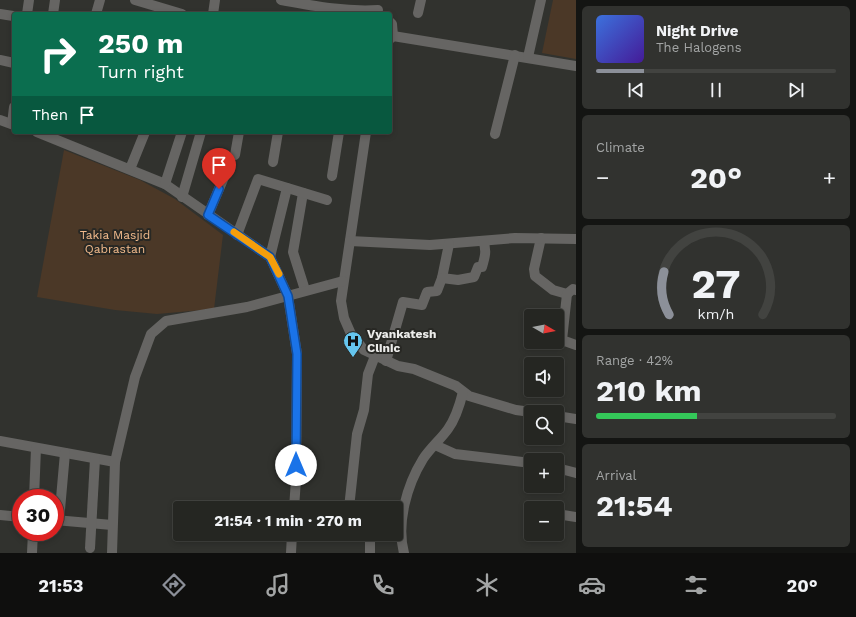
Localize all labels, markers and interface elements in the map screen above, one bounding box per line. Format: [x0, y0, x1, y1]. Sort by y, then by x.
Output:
text: Night Drive [656, 22, 739, 40]
text: 250 m [98, 27, 183, 60]
icon: right [32, 28, 84, 80]
text: The Halogens [656, 40, 742, 55]
text: Turn right [98, 61, 184, 82]
icon: previous [625, 79, 647, 101]
icon: pause [705, 79, 727, 101]
icon: next [785, 79, 807, 101]
icon: arrive [76, 104, 98, 126]
text: Then [32, 106, 68, 124]
text: Climate [596, 140, 645, 155]
pin [202, 148, 236, 189]
icon: arrive [208, 154, 230, 176]
text: 20° [690, 160, 742, 195]
text: − [596, 165, 609, 190]
text: + [823, 165, 836, 190]
park label: Takia Masjid Qabrastan [80, 228, 150, 256]
text: 27 [691, 258, 741, 307]
text: km/h [698, 305, 734, 321]
north arrow [524, 309, 564, 349]
map controls [524, 309, 564, 541]
place label: Vyankatesh Clinic [367, 327, 436, 355]
hospital icon: Vyankatesh Clinic [342, 330, 364, 358]
text: Range · 42% [596, 353, 673, 368]
button: sound [524, 357, 564, 397]
text: 210 km [596, 373, 702, 408]
button: search [524, 405, 564, 445]
position arrow [275, 444, 317, 486]
button: + [524, 453, 564, 493]
text: Arrival [596, 468, 637, 483]
text: 21:54 [596, 488, 673, 523]
speed limit sign: 30 [12, 489, 64, 541]
button: − [524, 501, 564, 541]
text: 21:54 · 1 min · 270 m [214, 512, 362, 530]
icon: directions [160, 571, 188, 599]
icon: music [264, 571, 292, 599]
icon: phone [369, 571, 397, 599]
icon: climate [473, 571, 501, 599]
icon: car [578, 571, 606, 599]
icon: filters [682, 571, 710, 599]
text: 21:53 [38, 575, 83, 596]
text: 20° [786, 575, 818, 596]

